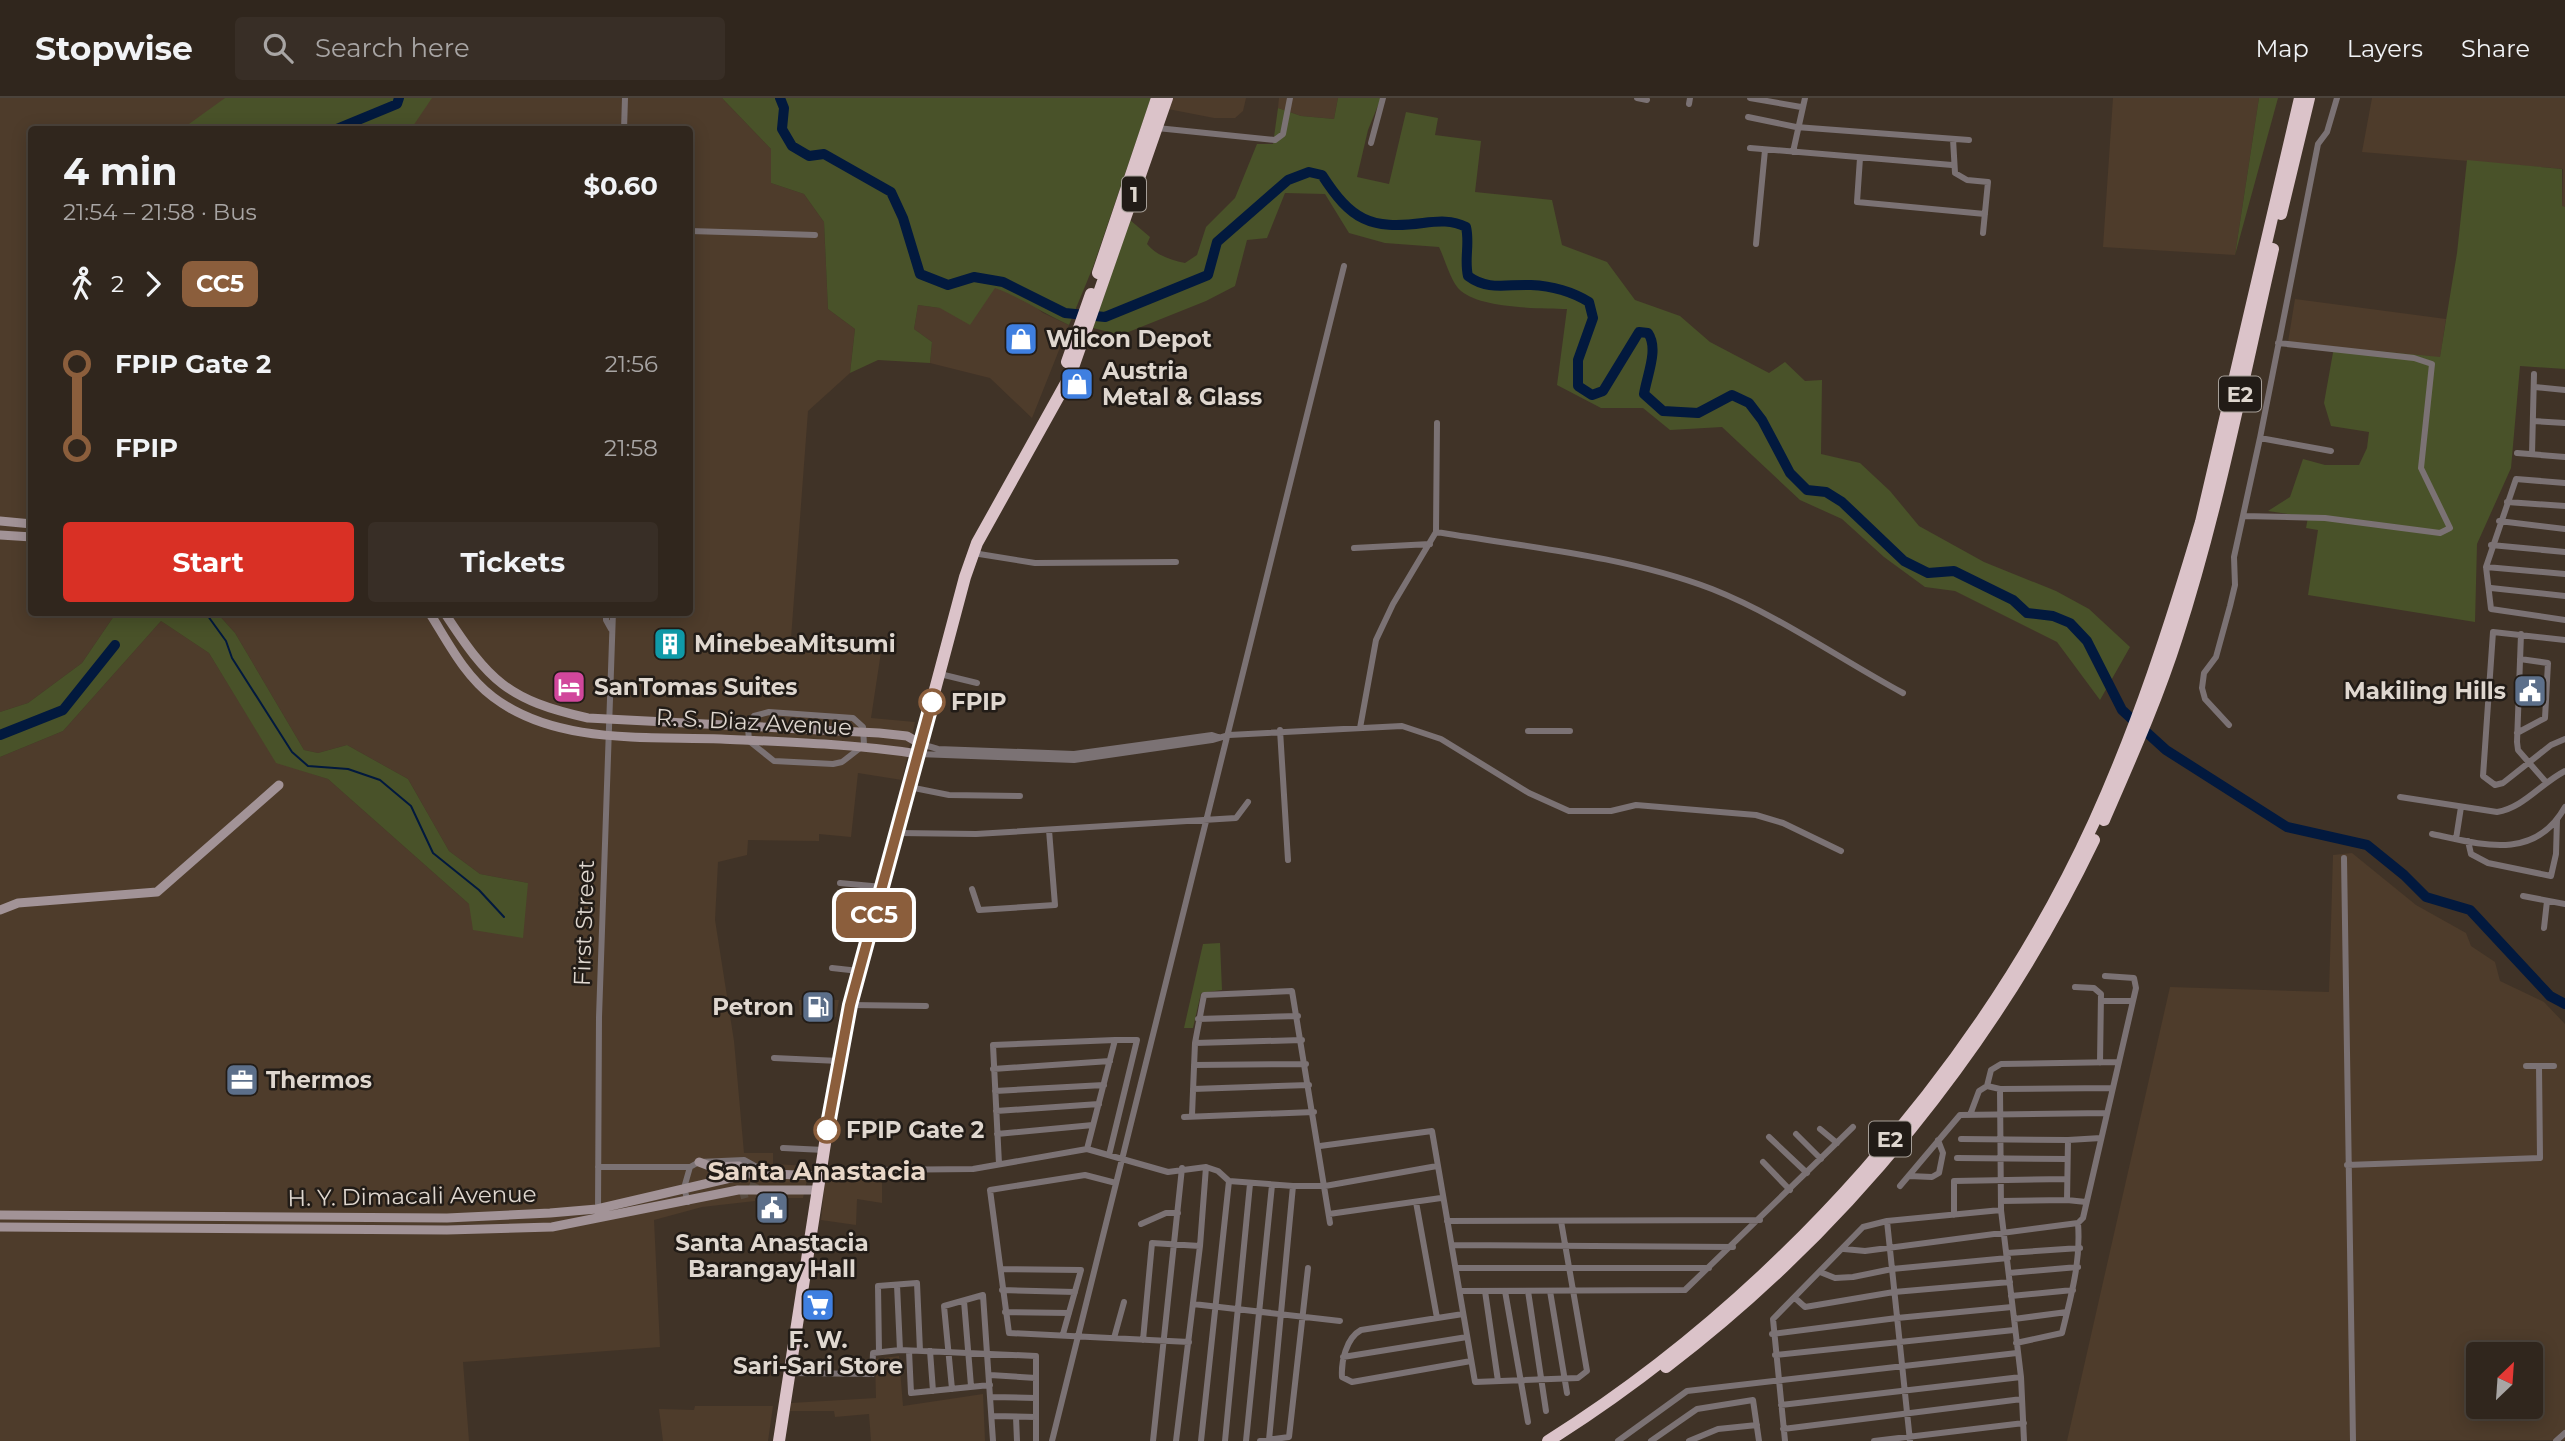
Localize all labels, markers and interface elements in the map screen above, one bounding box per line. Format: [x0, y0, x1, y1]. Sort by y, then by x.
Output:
search box [235, 17, 725, 80]
text: Stopwise [35, 28, 193, 68]
icon: search [259, 29, 297, 67]
text: Search here [315, 32, 470, 64]
text: Map [2255, 34, 2309, 63]
text: Layers [2347, 34, 2423, 63]
text: Share [2461, 34, 2530, 63]
text: 4 min [63, 148, 178, 195]
text: $0.60 [583, 170, 658, 202]
road number: 1 [1122, 176, 1146, 212]
text: 21:54 – 21:58 · Bus [63, 198, 257, 226]
icon: walk [63, 265, 101, 303]
icon: forward [134, 265, 172, 303]
text: CC5 [196, 269, 244, 298]
text: 2 [111, 270, 124, 298]
shop icon: Wilcon Depot [1002, 320, 1040, 358]
place label: Wilcon Depot [1046, 325, 1212, 353]
text: FPIP Gate 2 [115, 348, 271, 380]
text: 21:56 [605, 350, 658, 378]
place label: Austria Metal & Glass [1101, 357, 1262, 411]
shop icon: Austria Metal & Glass [1058, 365, 1096, 403]
road number: E2 [2219, 376, 2261, 412]
text: FPIP [115, 432, 178, 464]
text: 21:58 [604, 434, 658, 462]
button: Start [63, 522, 354, 602]
button: Tickets [368, 522, 658, 602]
building icon: MinebeaMitsumi [651, 625, 689, 663]
place label: MinebeaMitsumi [694, 630, 896, 658]
hotel icon: SanTomas Suites [550, 668, 588, 706]
public building icon: Makiling Hills [2511, 672, 2549, 710]
place label: SanTomas Suites [594, 673, 798, 701]
place label: Makiling Hills [2344, 677, 2506, 705]
place label: FPIP [951, 688, 1007, 716]
marker: FPIP [919, 689, 945, 715]
street label: R. S. Diaz Avenue [655, 703, 853, 741]
street label: First Street [568, 860, 600, 986]
line badge: CC5 [834, 892, 914, 938]
text: CC5 [850, 900, 898, 929]
fuel station icon: Petron [799, 988, 837, 1026]
place label: Petron [712, 993, 794, 1021]
office icon: Thermos [223, 1061, 261, 1099]
place label: Thermos [266, 1066, 372, 1094]
place label: FPIP Gate 2 [846, 1116, 984, 1144]
marker: FPIP Gate 2 [814, 1117, 840, 1143]
road number: E2 [1869, 1122, 1911, 1156]
district label: Santa Anastacia [708, 1155, 926, 1187]
street label: H. Y. Dimacali Avenue [287, 1180, 537, 1212]
public building icon: Santa Anastacia Barangay Hall [753, 1189, 791, 1227]
place label: Santa Anastacia Barangay Hall [675, 1229, 869, 1283]
supermarket icon: F. W. Sari-Sari Store [799, 1286, 837, 1324]
place label: F. W. Sari-Sari Store [733, 1326, 903, 1380]
north arrow [2466, 1342, 2543, 1419]
map controls [2466, 1342, 2543, 1419]

